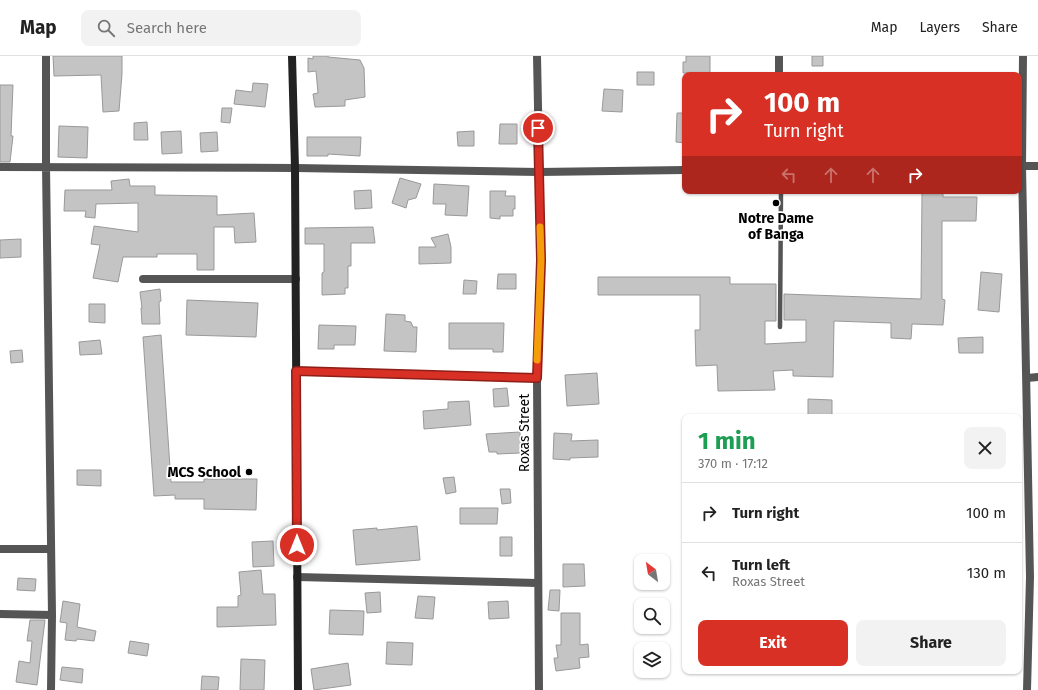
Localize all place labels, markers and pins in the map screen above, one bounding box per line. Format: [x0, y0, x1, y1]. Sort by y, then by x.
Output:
pin [521, 111, 555, 145]
marker: Notre Dame of Banga [771, 198, 781, 208]
place label: Notre Dame of Banga [738, 210, 814, 243]
place label: MCS School [168, 464, 242, 481]
marker: MCS School [244, 467, 254, 477]

